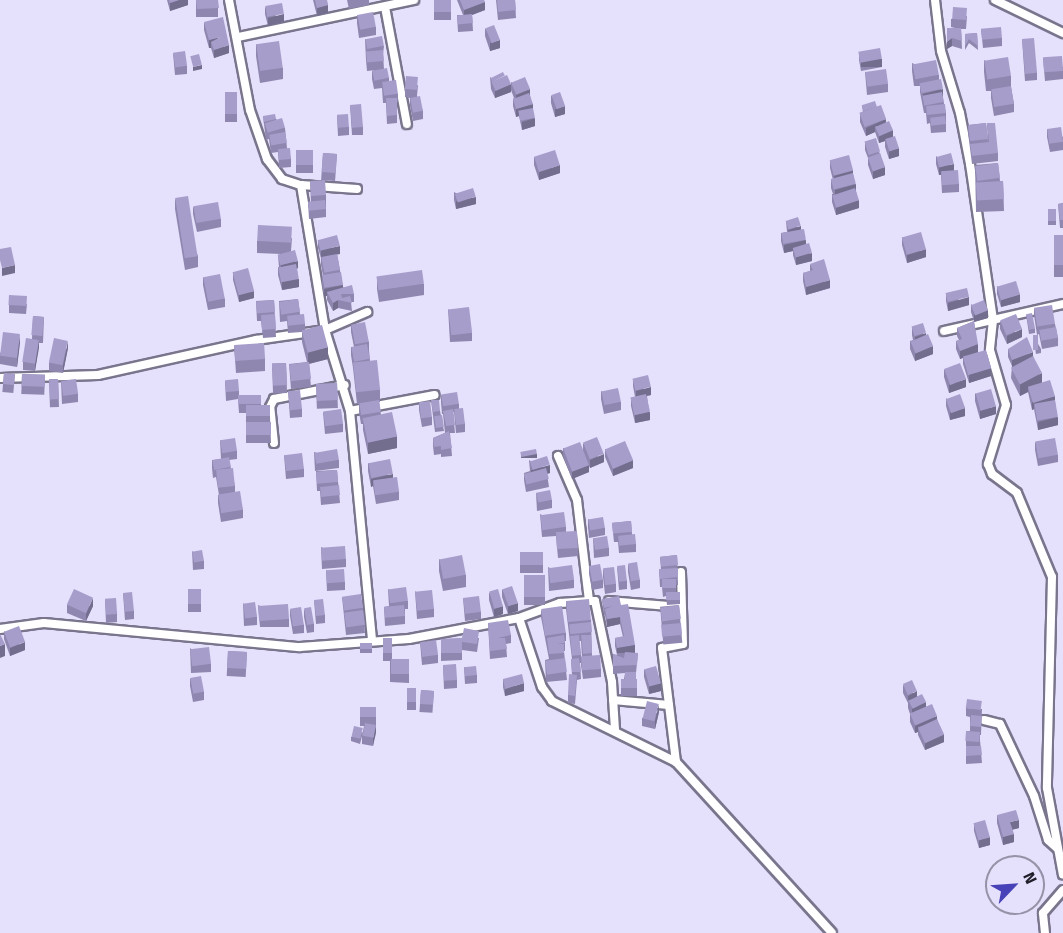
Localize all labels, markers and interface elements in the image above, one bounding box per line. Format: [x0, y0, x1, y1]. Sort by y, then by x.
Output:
north arrow [985, 855, 1045, 915]
text: N [1019, 869, 1041, 887]

